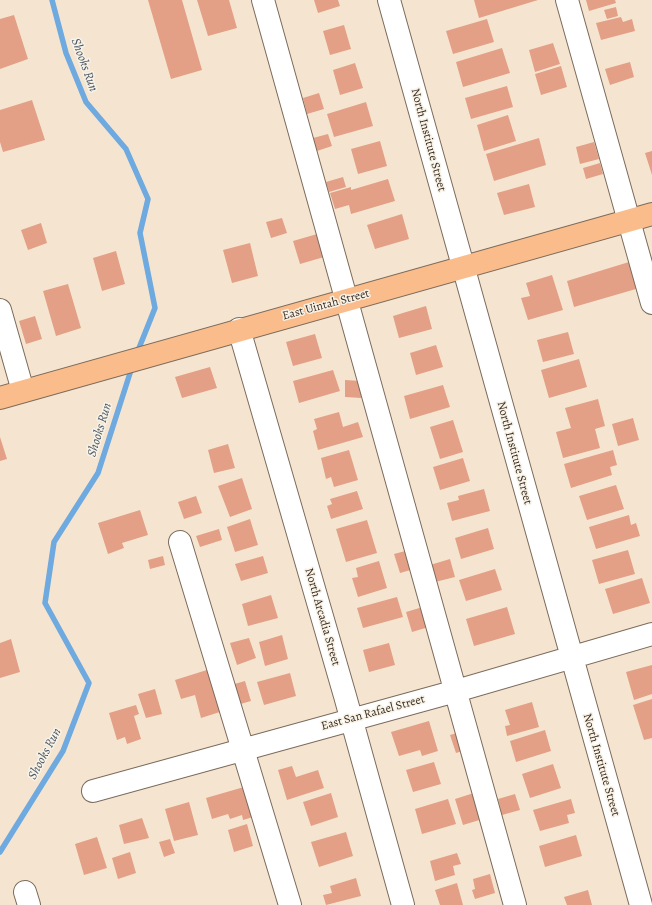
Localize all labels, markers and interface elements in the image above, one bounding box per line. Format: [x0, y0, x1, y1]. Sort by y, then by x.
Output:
water label: Shooks Run [67, 36, 101, 94]
street label: North Institute Street [407, 87, 449, 193]
street label: East Uintah Street [281, 286, 371, 324]
street label: North Institute Street [493, 400, 535, 506]
water label: Shooks Run [84, 401, 116, 459]
street label: North Arcadia Street [301, 567, 343, 667]
street label: East San Rafael Street [320, 692, 426, 734]
street label: North Institute Street [579, 712, 623, 818]
water label: Shooks Run [25, 726, 65, 782]

